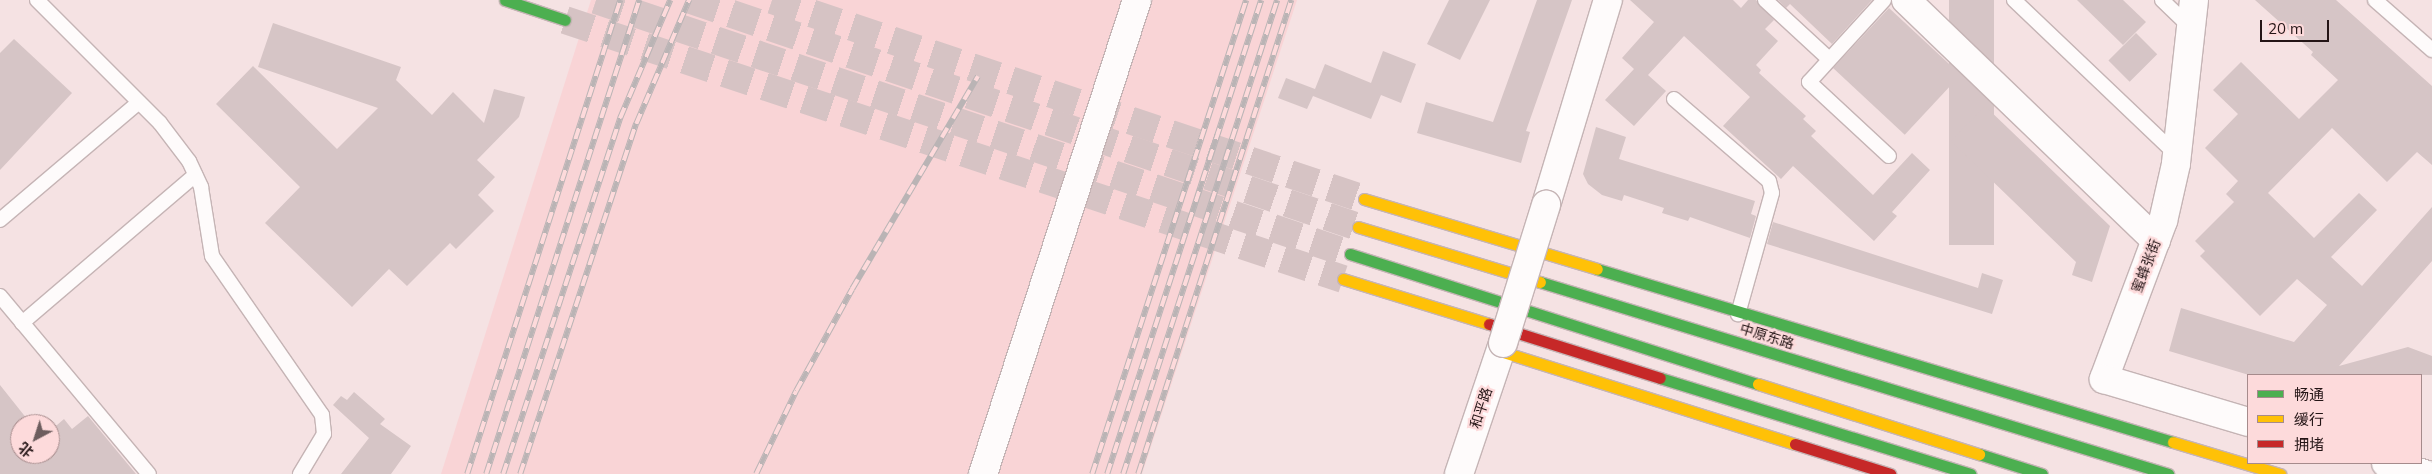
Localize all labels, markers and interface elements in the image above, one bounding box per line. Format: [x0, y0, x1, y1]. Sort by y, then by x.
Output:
scale bar [2262, 10, 2331, 42]
text: 20 m [2268, 19, 2303, 38]
street label: 蜜蜂张街 [2128, 237, 2164, 295]
street label: 中原东路 [1738, 320, 1796, 352]
legend [2247, 374, 2422, 464]
street label: 和平路 [1467, 385, 1495, 431]
text: 畅通 [2294, 385, 2324, 404]
text: 缓行 [2294, 410, 2324, 429]
north arrow [10, 414, 60, 464]
text: 拥堵 [2294, 435, 2324, 454]
text: 北 [15, 438, 37, 461]

